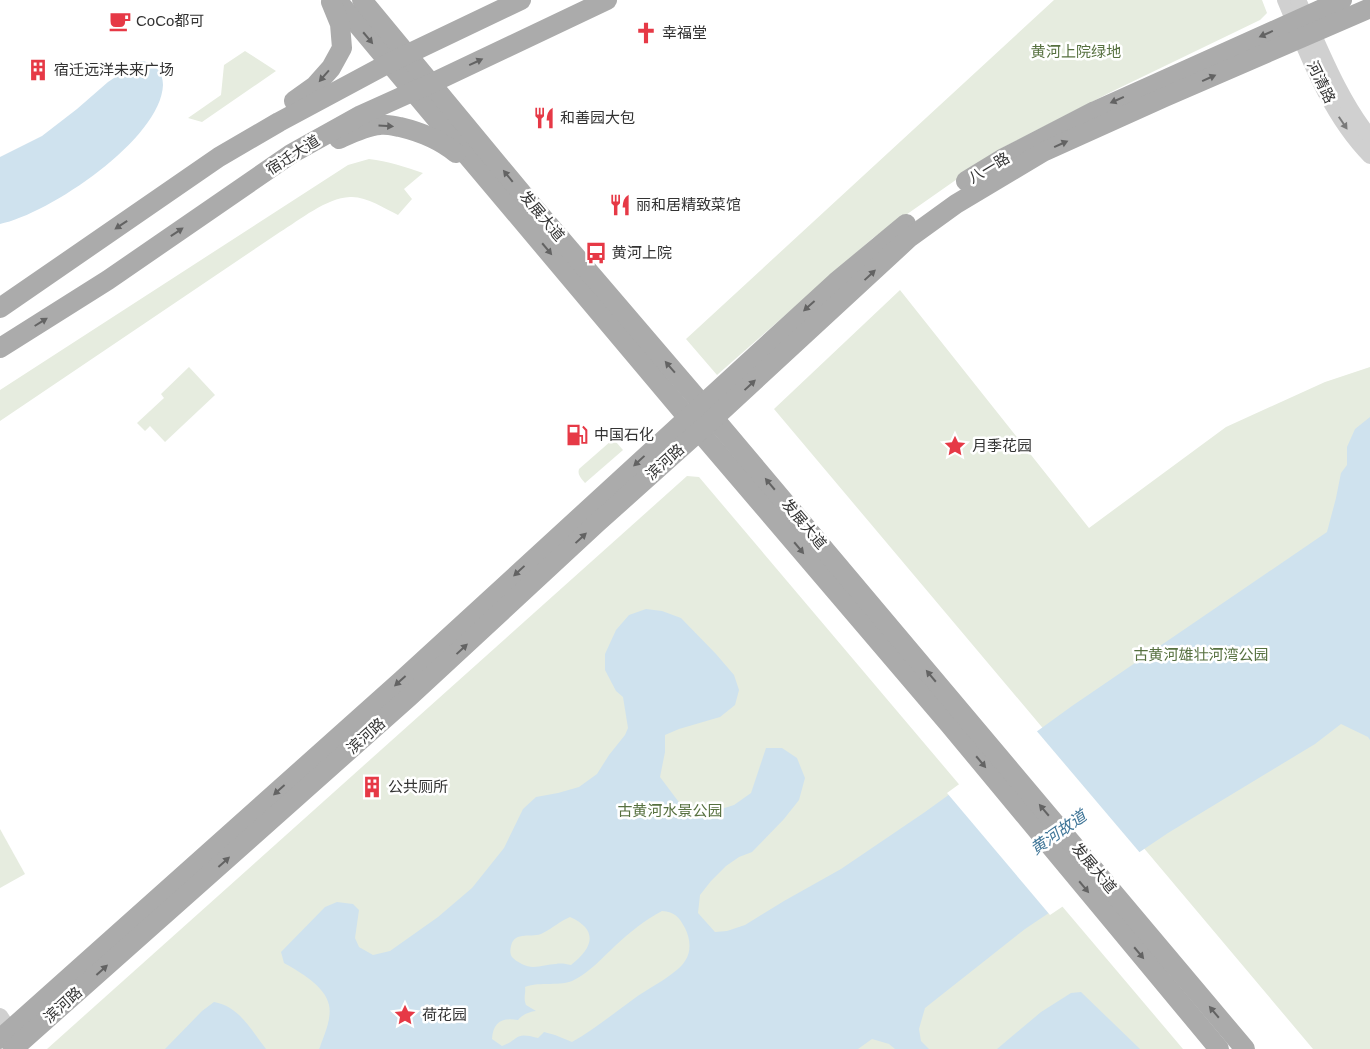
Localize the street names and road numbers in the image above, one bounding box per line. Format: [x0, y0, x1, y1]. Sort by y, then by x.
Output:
street label: 河清路 [1304, 58, 1339, 106]
street label: 宿迁大道 [263, 131, 323, 178]
street label: 八一路 [965, 149, 1012, 186]
street label: 发展大道 [517, 187, 568, 244]
street label: 滨河路 [642, 440, 687, 483]
street label: 发展大道 [779, 495, 830, 552]
street label: 滨河路 [343, 714, 388, 757]
street label: 发展大道 [1069, 839, 1120, 896]
street label: 滨河路 [40, 983, 85, 1026]

